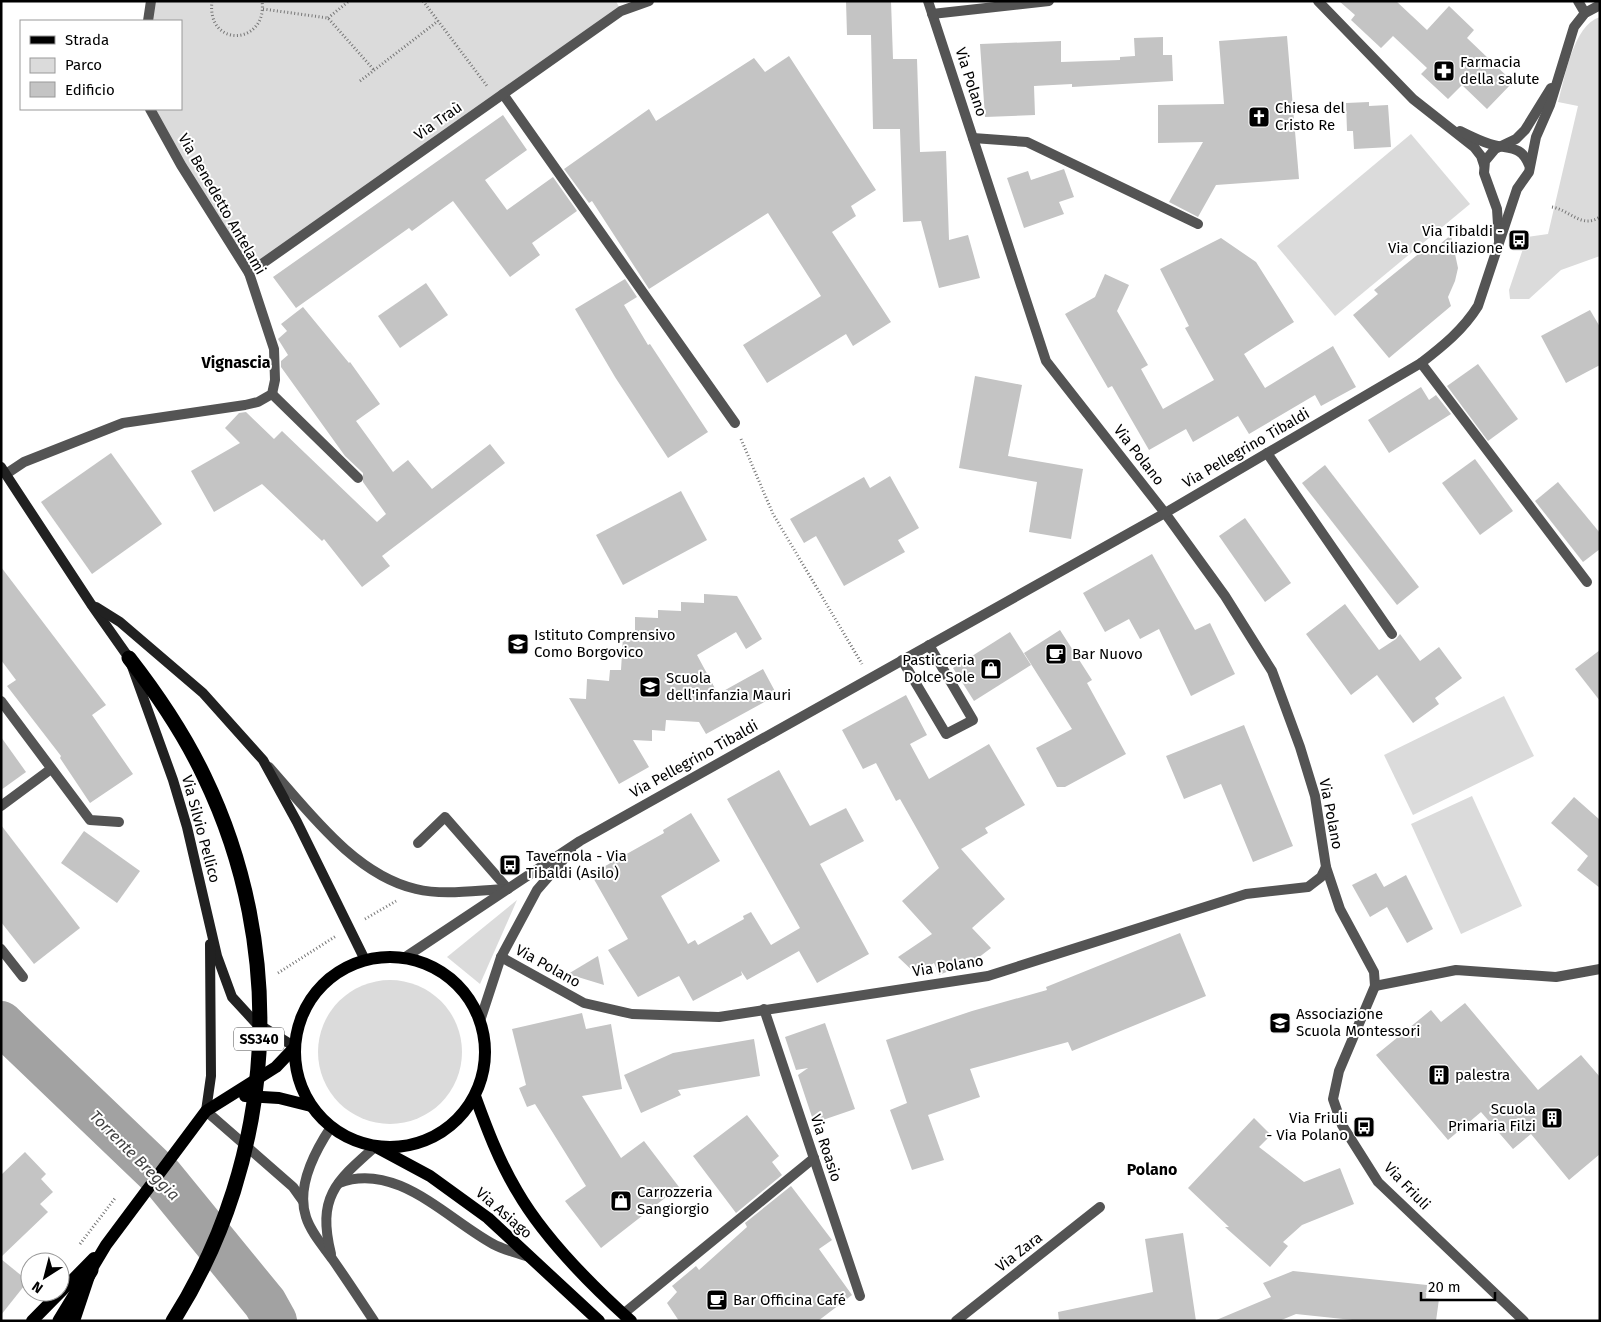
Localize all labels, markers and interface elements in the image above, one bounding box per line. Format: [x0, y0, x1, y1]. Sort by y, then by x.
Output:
legend [20, 20, 182, 110]
text: Strada [65, 31, 109, 49]
street label: Via Polano [951, 45, 991, 119]
place label: Farmacia della salute [1460, 53, 1539, 88]
text: Parco [65, 56, 102, 74]
pharmacy icon: Farmacia della salute [1432, 59, 1456, 83]
text: Edificio [65, 81, 115, 99]
street label: Via Traù [411, 98, 465, 144]
place label: Chiesa del Cristo Re [1275, 99, 1346, 134]
church icon: Chiesa del Cristo Re [1247, 105, 1271, 129]
street label: Via Benedetto Antelami [174, 130, 270, 278]
place label: Via Tibaldi - Via Conciliazione [1388, 222, 1503, 257]
bus stop icon: Via Tibaldi - Via Conciliazione [1507, 228, 1531, 252]
district label: Vignascia [201, 353, 271, 372]
street label: Via Pellegrino Tibaldi [1179, 404, 1313, 492]
street label: Via Polano [1110, 421, 1168, 489]
place label: Istituto Comprensivo Como Borgovico [534, 626, 675, 661]
school or university icon: Istituto Comprensivo Como Borgovico [506, 632, 530, 656]
cafe icon: Bar Nuovo [1044, 642, 1068, 666]
place label: Bar Nuovo [1072, 645, 1143, 663]
place label: Pasticceria Dolce Sole [902, 651, 975, 686]
shop icon: Pasticceria Dolce Sole [979, 657, 1003, 681]
place label: Scuola dell'infanzia Mauri [666, 669, 791, 704]
school or university icon: Scuola dell'infanzia Mauri [638, 675, 662, 699]
street label: Via Pellegrino Tibaldi [627, 716, 761, 802]
street label: Via Silvio Pellico [178, 773, 224, 885]
street label: Via Polano [1315, 777, 1347, 851]
place label: Tavernola - Via Tibaldi (Asilo) [526, 847, 627, 882]
bus stop icon: Tavernola - Via Tibaldi (Asilo) [498, 853, 522, 877]
street label: Via Polano [512, 941, 584, 991]
street label: Via Polano [911, 951, 985, 981]
place label: Associazione Scuola Montessori [1296, 1005, 1420, 1040]
school or university icon: Associazione Scuola Montessori [1268, 1011, 1292, 1035]
road number: SS340 [234, 1028, 284, 1050]
building icon: palestra [1427, 1063, 1451, 1087]
place label: palestra [1455, 1066, 1510, 1084]
place label: Scuola Primaria Filzi [1448, 1100, 1536, 1135]
building icon: Scuola Primaria Filzi [1540, 1106, 1564, 1130]
water label: Torrente Breggia [86, 1107, 183, 1204]
place label: Via Friuli - Via Polano [1266, 1109, 1348, 1144]
street label: Via Roasio [807, 1112, 845, 1184]
bus stop icon: Via Friuli - Via Polano [1352, 1115, 1376, 1139]
street label: Via Friuli [1380, 1159, 1434, 1213]
district label: Polano [1127, 1160, 1177, 1179]
place label: Carrozzeria Sangiorgio [637, 1183, 713, 1218]
street label: Via Asiago [472, 1184, 536, 1242]
shop icon: Carrozzeria Sangiorgio [609, 1189, 633, 1213]
street label: Via Zara [992, 1228, 1046, 1276]
north arrow [20, 1252, 70, 1302]
scale bar [1421, 1270, 1495, 1302]
text: N [29, 1278, 46, 1297]
text: 20 m [1428, 1278, 1461, 1296]
cafe icon: Bar Officina Café [705, 1288, 729, 1312]
place label: Bar Officina Café [733, 1291, 846, 1309]

